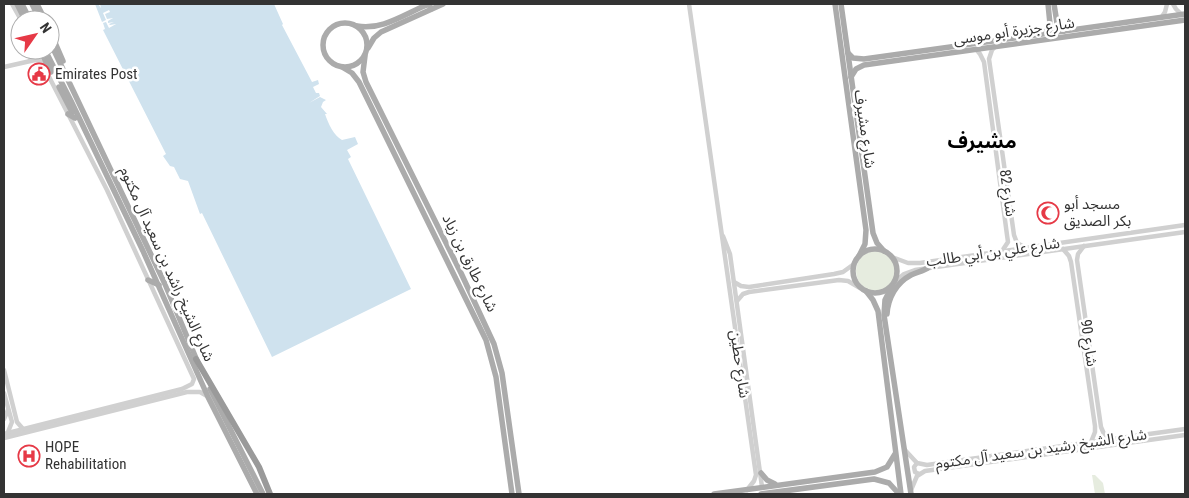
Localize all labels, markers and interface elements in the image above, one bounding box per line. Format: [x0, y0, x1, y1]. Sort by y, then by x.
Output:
north arrow [10, 10, 60, 60]
street label: شارع جزيرة أبو موسى [952, 14, 1076, 51]
text: N [37, 20, 55, 36]
public building icon: Emirates Post [27, 62, 51, 86]
place label: Emirates Post [55, 65, 137, 83]
street label: شارع مشيرف [848, 89, 879, 170]
district label: مشيرف [947, 129, 1017, 153]
street label: شارع الشيخ راشد بن سعيد آل مكتوم [113, 164, 218, 366]
street label: شارع 82 [993, 168, 1020, 218]
place label: مسجد أبو بكر الصديق [1064, 195, 1131, 231]
mosque icon: مسجد أبو بكر الصديق [1036, 201, 1060, 225]
street label: شارع طارق بن زياد [436, 211, 502, 316]
street label: شارع علي بن أبي طالب [925, 234, 1061, 273]
street label: شارع 90 [1074, 318, 1101, 368]
street label: شارع حطين [723, 329, 754, 400]
street label: شارع الشيخ رشيد بن سعيد آل مكتوم [934, 425, 1149, 476]
place label: HOPE Rehabilitation [45, 438, 126, 473]
hospital icon: HOPE Rehabilitation [17, 444, 41, 468]

